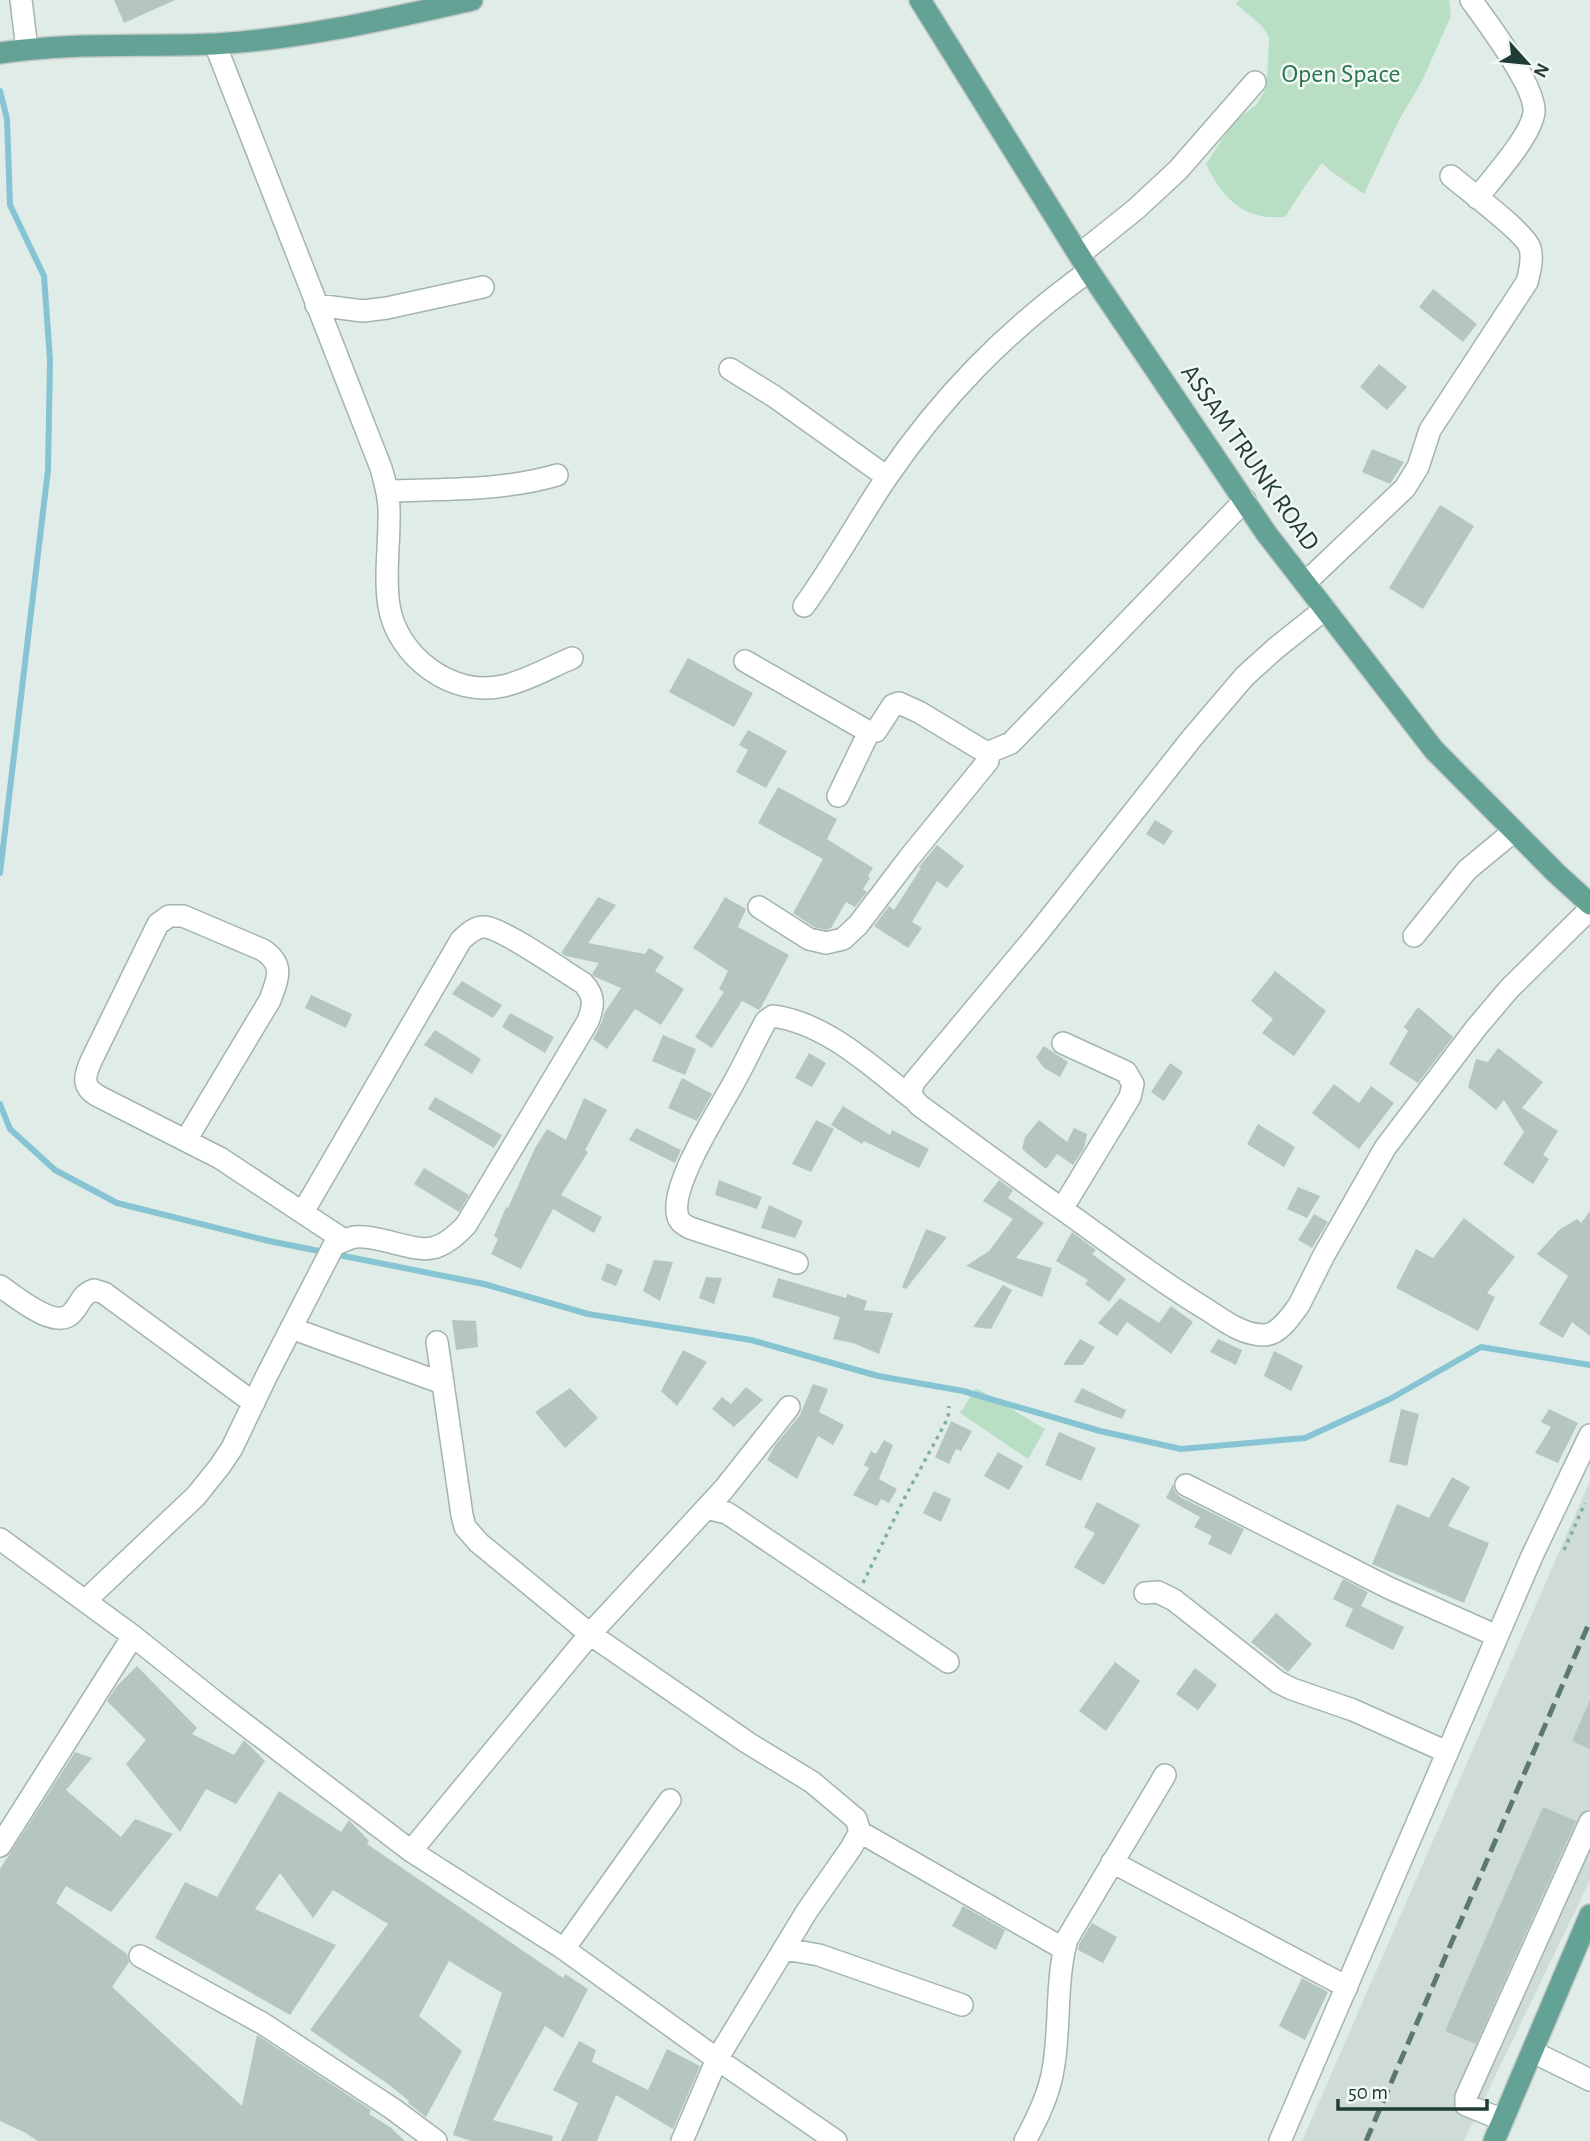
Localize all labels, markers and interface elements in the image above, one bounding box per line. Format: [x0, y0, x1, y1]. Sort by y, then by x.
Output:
north arrow [1492, 28, 1562, 98]
text: N [1529, 60, 1552, 80]
park label: Open Space [1282, 61, 1400, 87]
street label: ASSAM TRUNK ROAD [1176, 360, 1324, 555]
scale bar [1338, 2068, 1487, 2112]
text: 50 m [1348, 2082, 1388, 2103]

